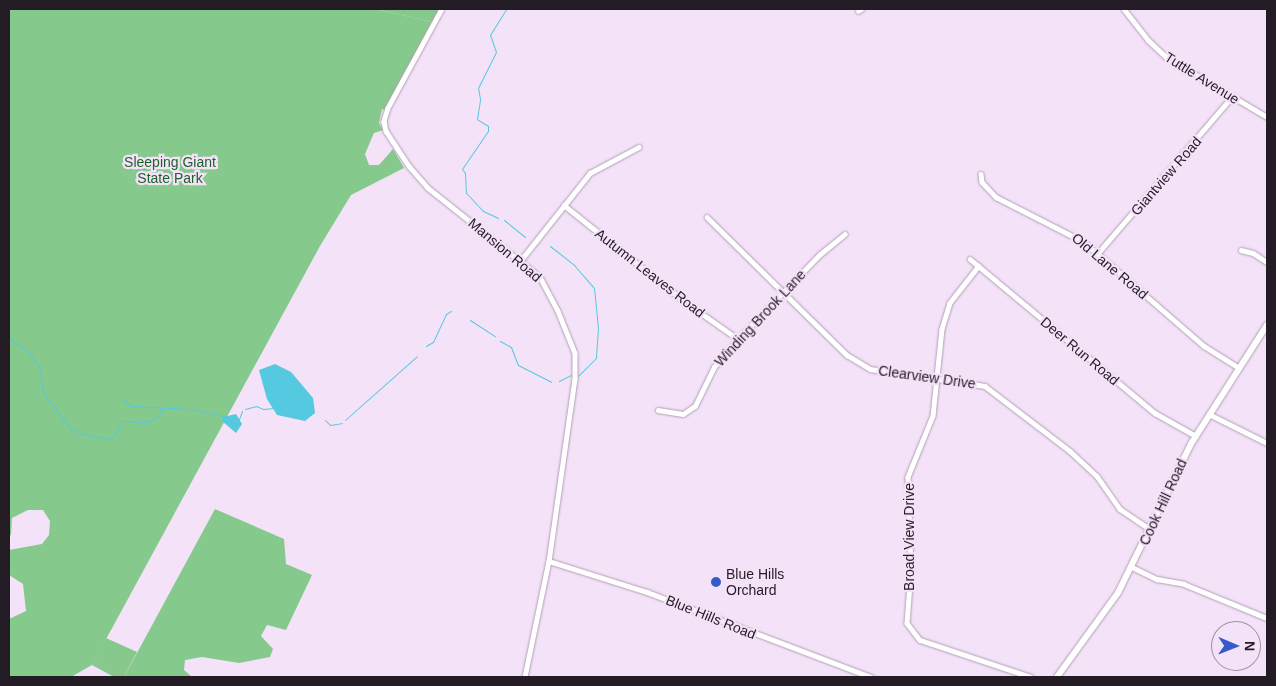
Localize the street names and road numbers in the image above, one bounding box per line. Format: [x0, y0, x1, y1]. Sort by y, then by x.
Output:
street label: Tuttle Avenue [1161, 48, 1243, 108]
street label: Giantview Road [1127, 133, 1205, 219]
street label: Mansion Road [465, 215, 545, 285]
street label: Autumn Leaves Road [592, 225, 708, 321]
street label: Old Lane Road [1069, 229, 1151, 303]
street label: Winding Brook Lane [711, 266, 809, 370]
street label: Deer Run Road [1037, 313, 1123, 389]
street label: Clearview Drive [877, 362, 977, 392]
street label: Cook Hill Road [1136, 456, 1190, 548]
street label: Broad View Drive [901, 483, 917, 591]
street label: Blue Hills Road [663, 591, 759, 643]

